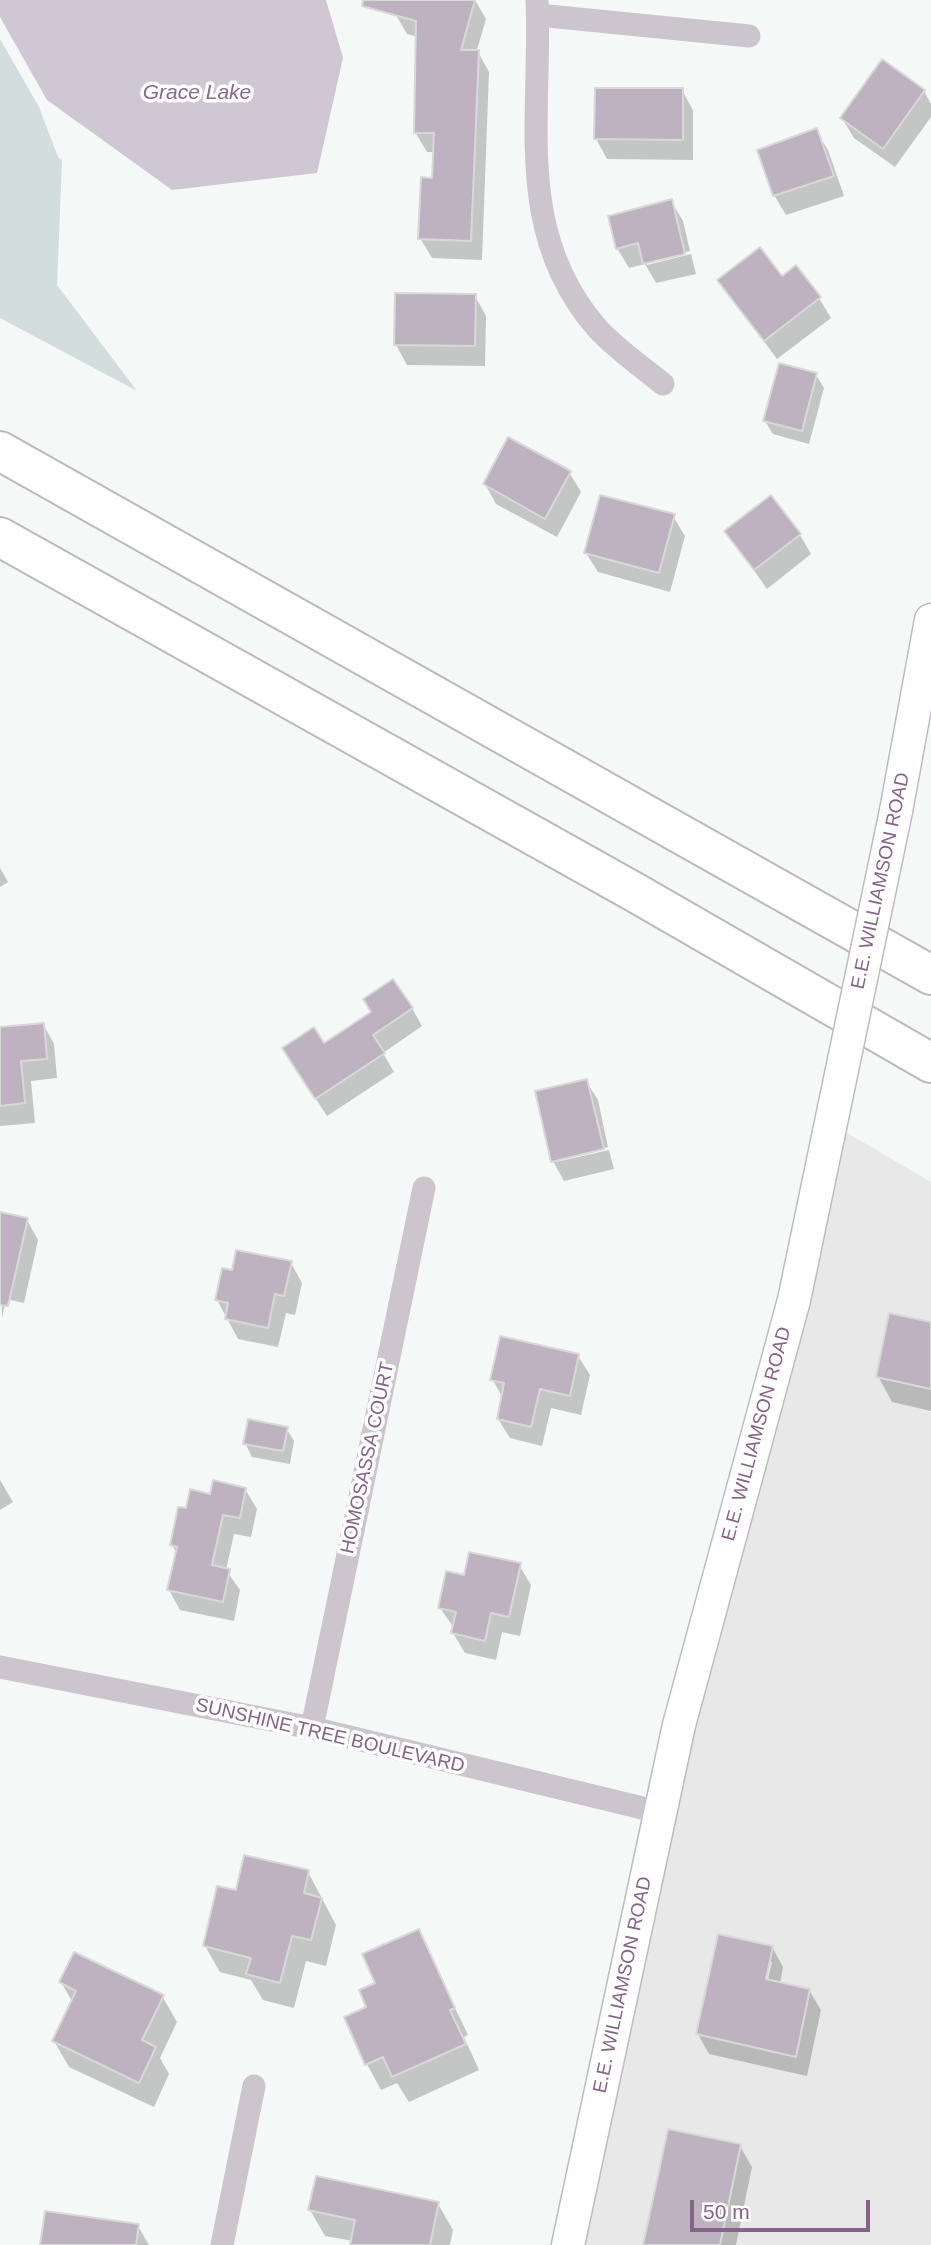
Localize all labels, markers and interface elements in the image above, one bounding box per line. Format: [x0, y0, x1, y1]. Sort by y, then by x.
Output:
water label: Grace Lake [143, 80, 251, 106]
street label: E.E. WILLIAMSON ROAD [847, 771, 915, 991]
street label: E.E. WILLIAMSON ROAD [717, 1324, 797, 1544]
street label: HOMOSASSA COURT [337, 1360, 399, 1556]
street label: SUNSHINE TREE BOULEVARD [193, 1694, 467, 1778]
street label: E.E. WILLIAMSON ROAD [589, 1875, 657, 2095]
scale bar [693, 2186, 873, 2230]
text: 50 m [703, 2200, 750, 2223]

